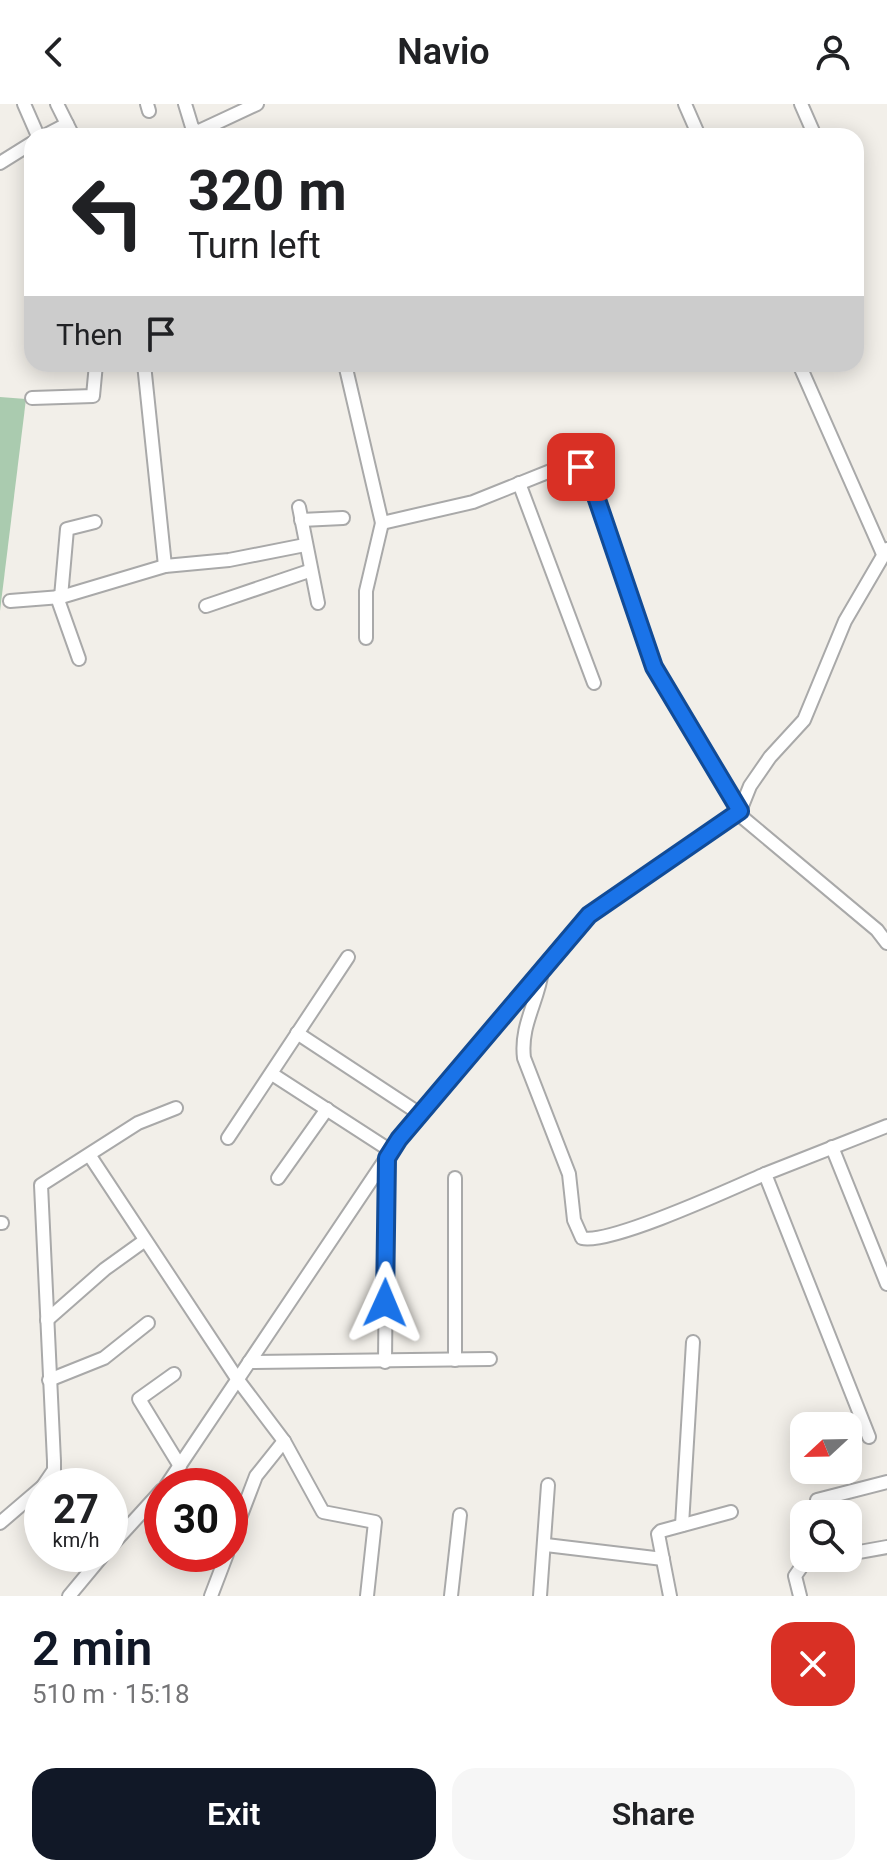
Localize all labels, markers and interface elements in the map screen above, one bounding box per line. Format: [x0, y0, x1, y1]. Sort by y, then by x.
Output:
icon: back [32, 30, 76, 74]
icon: person [811, 30, 855, 74]
text: Navio [397, 31, 490, 73]
text: 320 m [188, 158, 347, 224]
icon: left [56, 160, 160, 264]
text: Turn left [188, 225, 321, 267]
icon: arrive [139, 312, 183, 356]
text: Then [56, 317, 123, 352]
pin [547, 433, 615, 501]
icon: arrive [559, 445, 603, 489]
position arrow [343, 1261, 427, 1345]
north arrow [790, 1412, 862, 1484]
map controls [790, 1412, 862, 1572]
speed limit sign: 30 [144, 1468, 248, 1572]
text: 27 [53, 1486, 99, 1533]
button: search [790, 1500, 862, 1572]
text: km/h [53, 1528, 99, 1552]
text: 2 min [32, 1620, 152, 1677]
button: close [771, 1622, 855, 1706]
text: 510 m · 15:18 [32, 1679, 190, 1709]
button: Exit [32, 1768, 436, 1860]
button: Share [452, 1768, 855, 1860]

